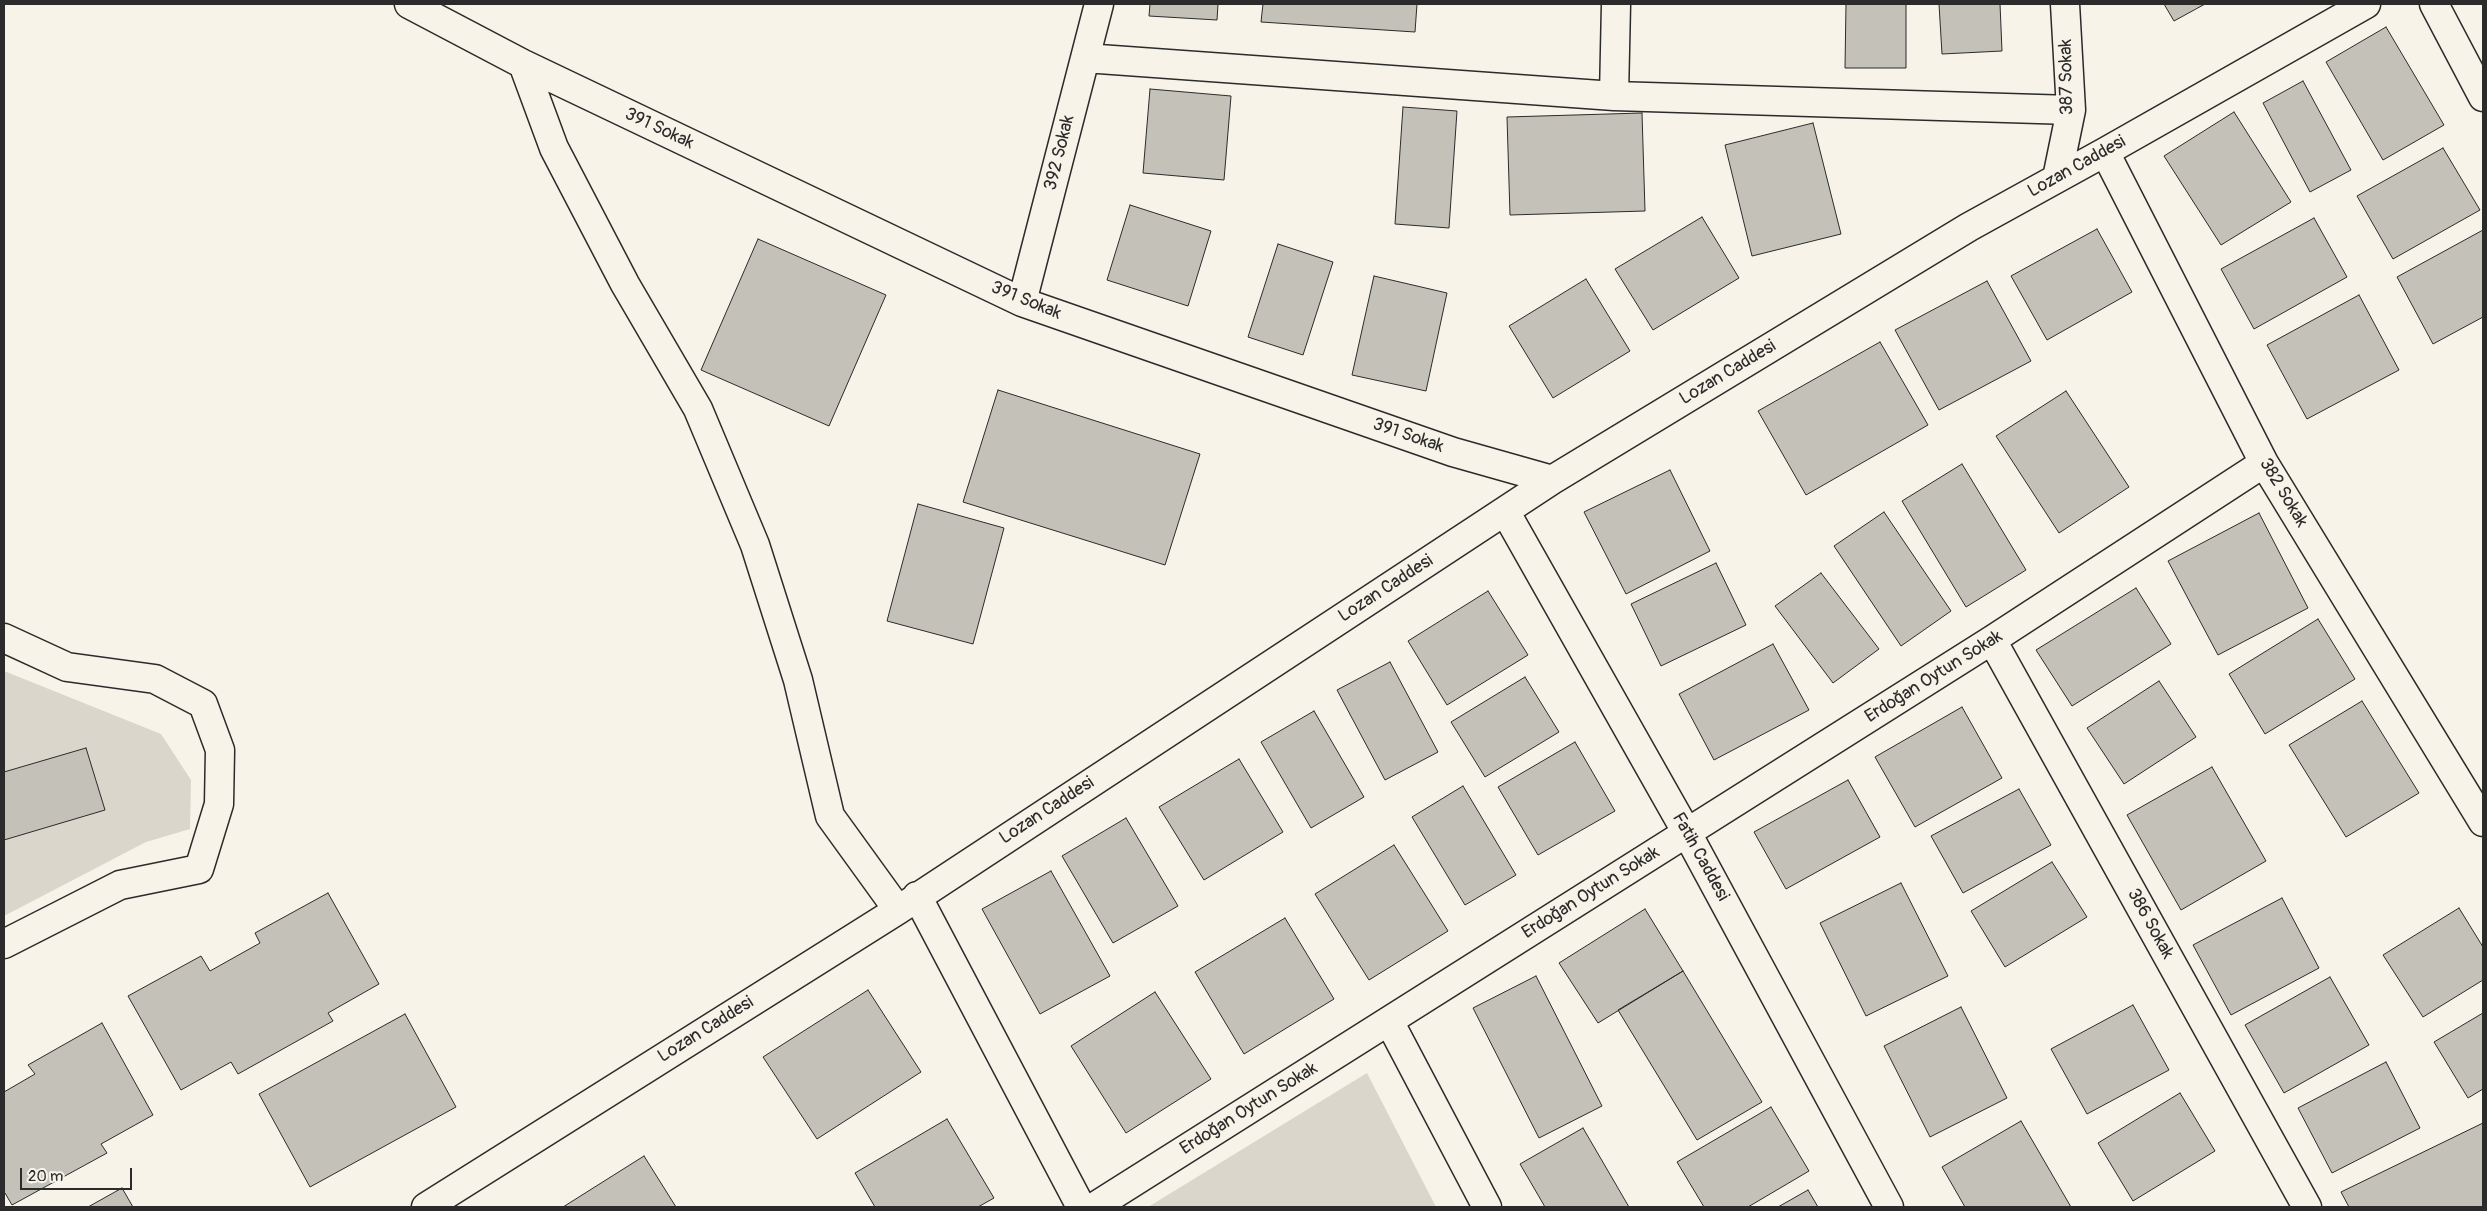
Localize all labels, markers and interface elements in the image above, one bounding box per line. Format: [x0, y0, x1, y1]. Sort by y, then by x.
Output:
street label: 387 Sokak [2056, 39, 2078, 115]
street label: 391 Sokak [621, 104, 697, 154]
street label: 392 Sokak [1040, 113, 1080, 193]
street label: Lozan Caddesi [2024, 131, 2130, 203]
street label: 391 Sokak [988, 277, 1064, 325]
street label: Lozan Caddesi [1676, 336, 1780, 410]
street label: 391 Sokak [1370, 414, 1446, 458]
street label: 382 Sokak [2254, 455, 2312, 531]
street label: Lozan Caddesi [1335, 550, 1437, 628]
street label: Erdoğan Oytun Sokak [1861, 626, 2007, 728]
street label: Lozan Caddesi [996, 772, 1098, 850]
street label: Fatih Caddesi [1667, 809, 1733, 905]
street label: Erdoğan Oytun Sokak [1518, 842, 1664, 944]
street label: 386 Sokak [2122, 885, 2178, 963]
street label: Lozan Caddesi [654, 992, 758, 1068]
street label: Erdoğan Oytun Sokak [1176, 1058, 1322, 1160]
scale bar [22, 1158, 135, 1190]
text: 20 m [28, 1167, 63, 1186]

